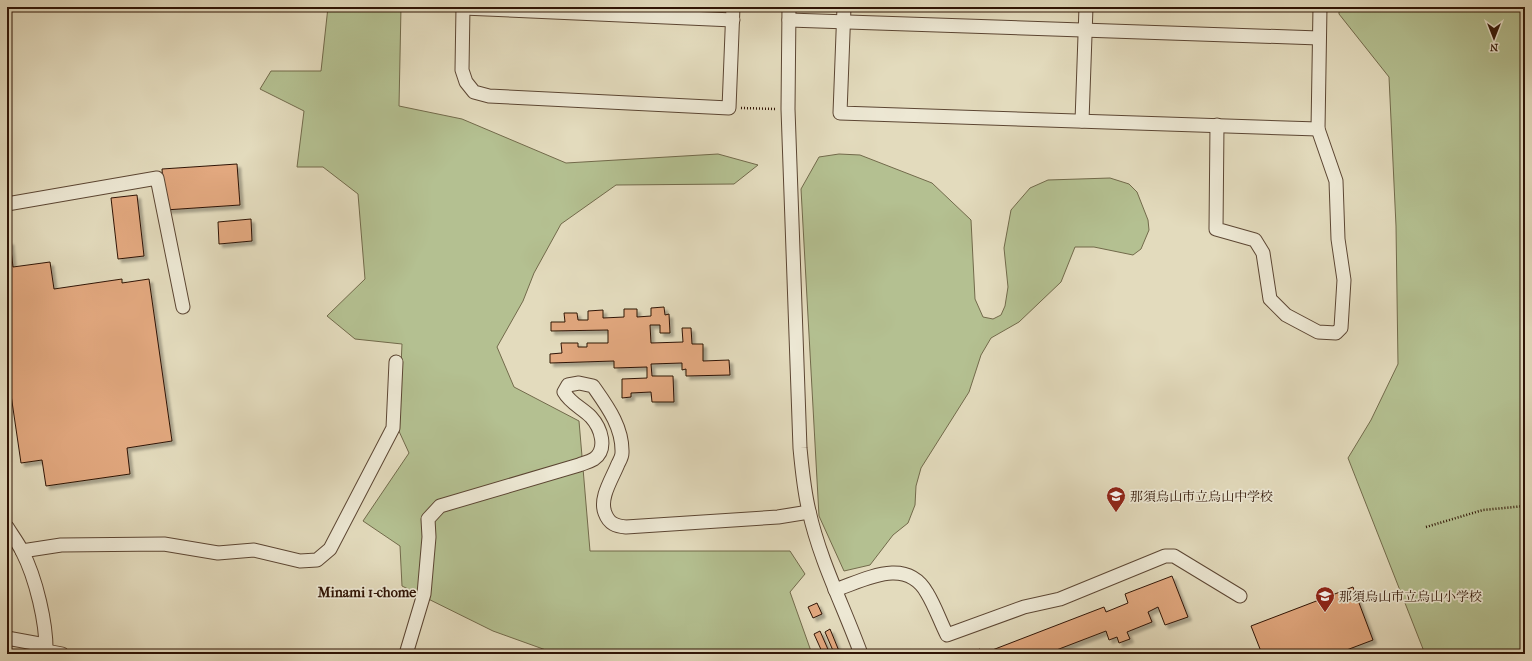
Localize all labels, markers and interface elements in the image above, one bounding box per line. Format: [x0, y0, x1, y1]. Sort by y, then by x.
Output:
north arrow [1474, 18, 1514, 58]
text: N [1489, 41, 1498, 54]
school or university icon: 那須烏山市立烏山中学校 [1105, 485, 1127, 513]
place label: 那須烏山市立烏山中学校 [1130, 489, 1273, 504]
district label: Minami 1-chome [317, 584, 416, 601]
school or university icon: 那須烏山市立烏山小学校 [1314, 585, 1336, 613]
place label: 那須烏山市立烏山小学校 [1339, 589, 1482, 604]

